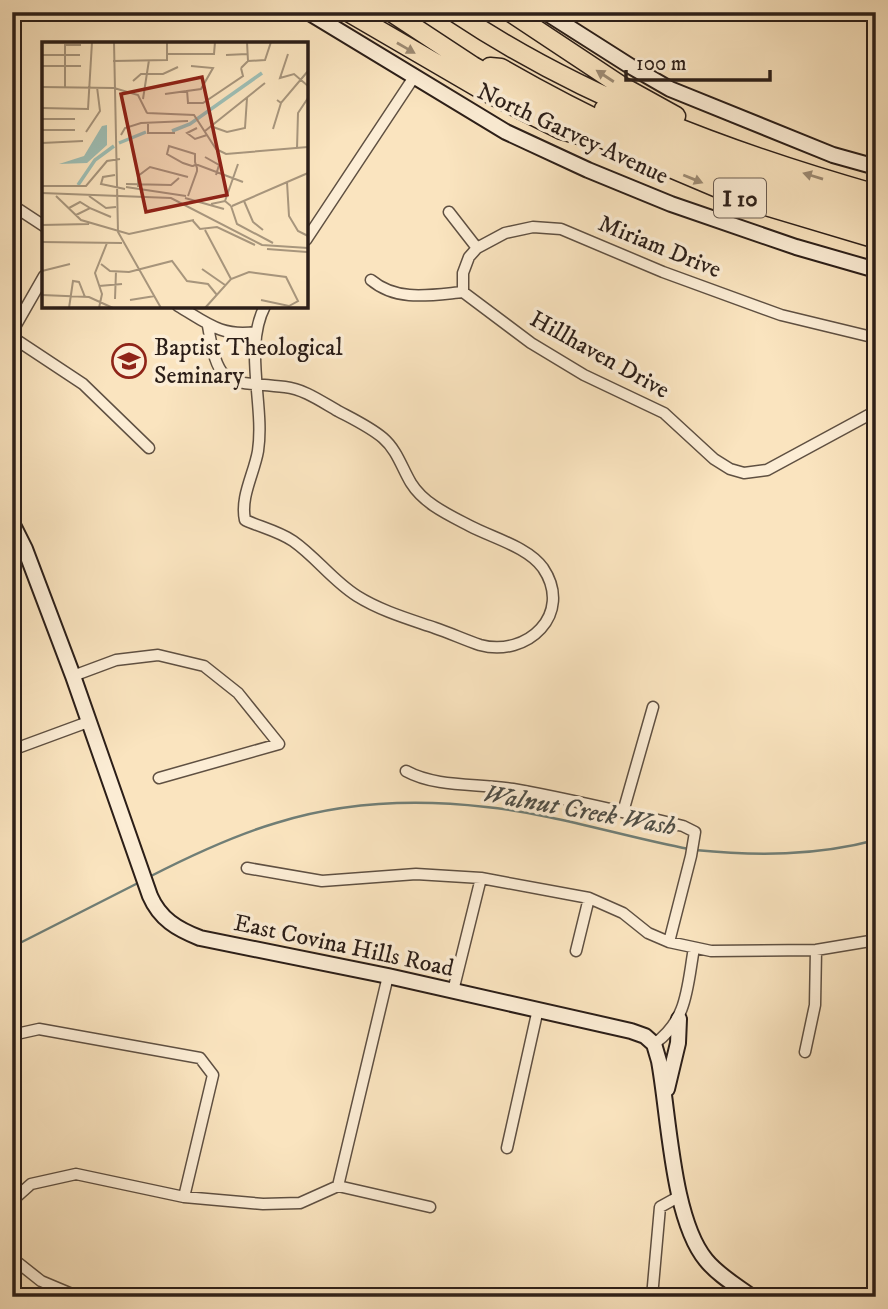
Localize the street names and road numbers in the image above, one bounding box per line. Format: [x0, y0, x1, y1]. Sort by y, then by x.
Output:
street label: North Garvey Avenue [472, 76, 673, 191]
road number: I 10 [714, 178, 766, 218]
street label: Miriam Drive [594, 209, 726, 285]
street label: Hillhaven Drive [524, 304, 675, 406]
street label: East Covina Hills Road [231, 908, 456, 984]

